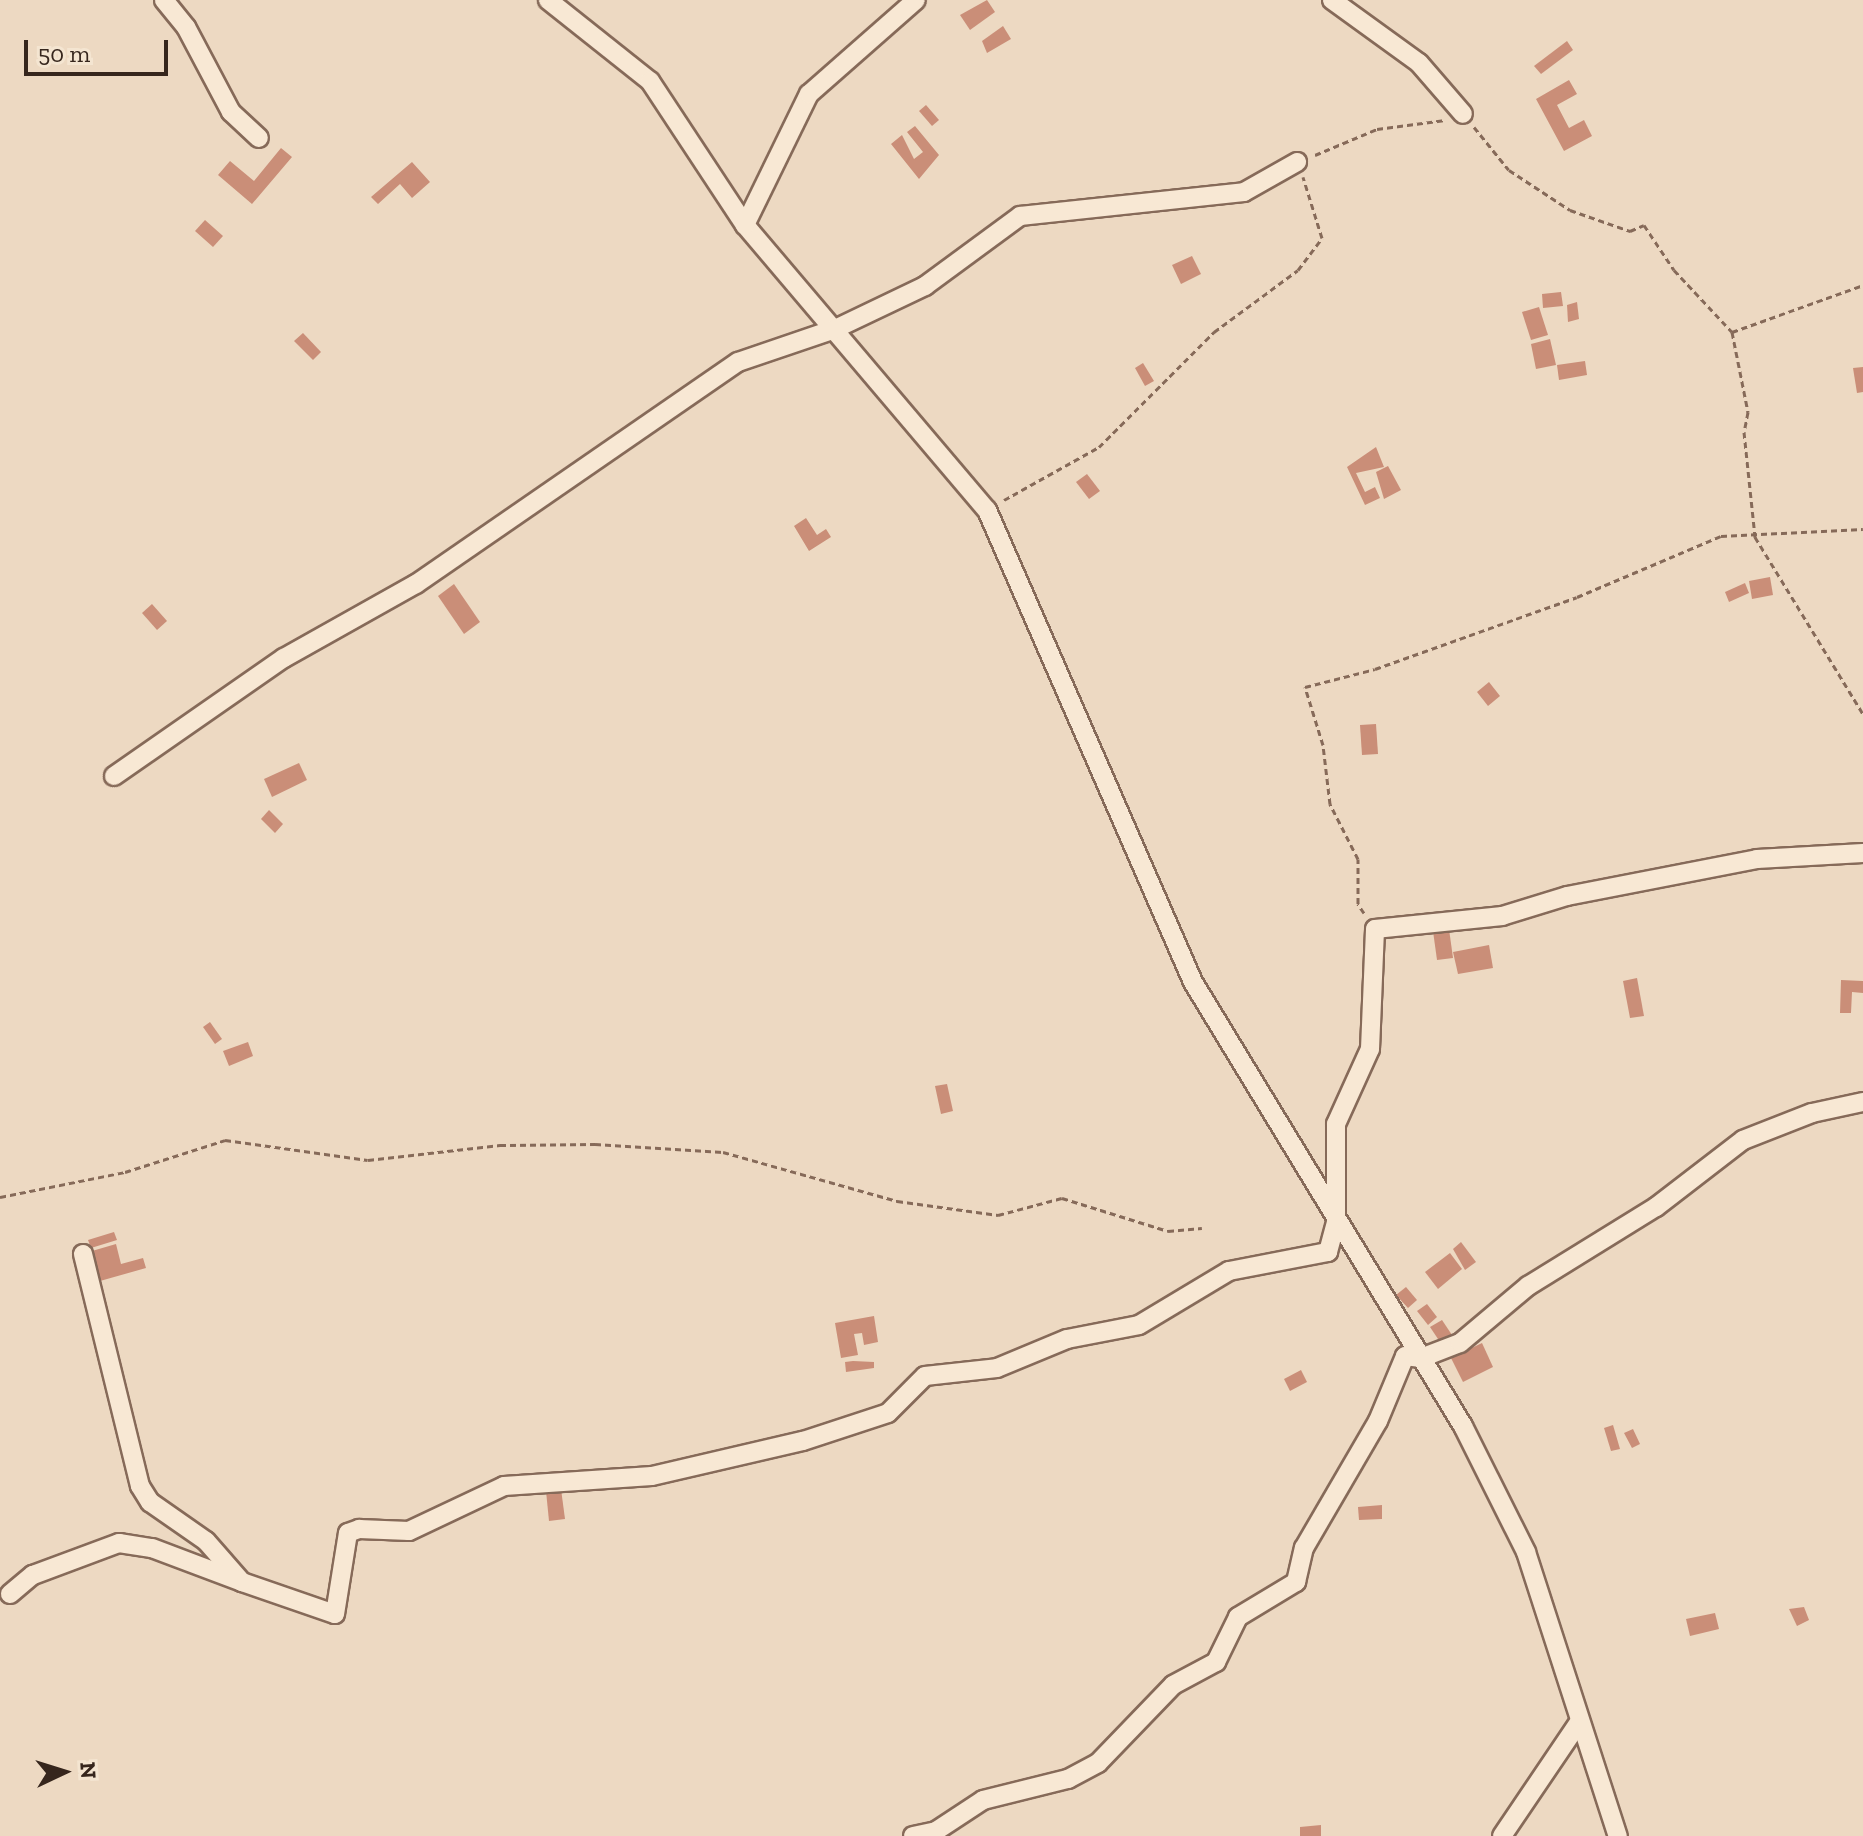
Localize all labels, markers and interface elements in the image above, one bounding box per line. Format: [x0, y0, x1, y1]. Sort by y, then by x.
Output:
scale bar [28, 24, 172, 74]
text: 50 m [38, 39, 90, 68]
north arrow [24, 1732, 104, 1812]
text: N [74, 1761, 102, 1780]

